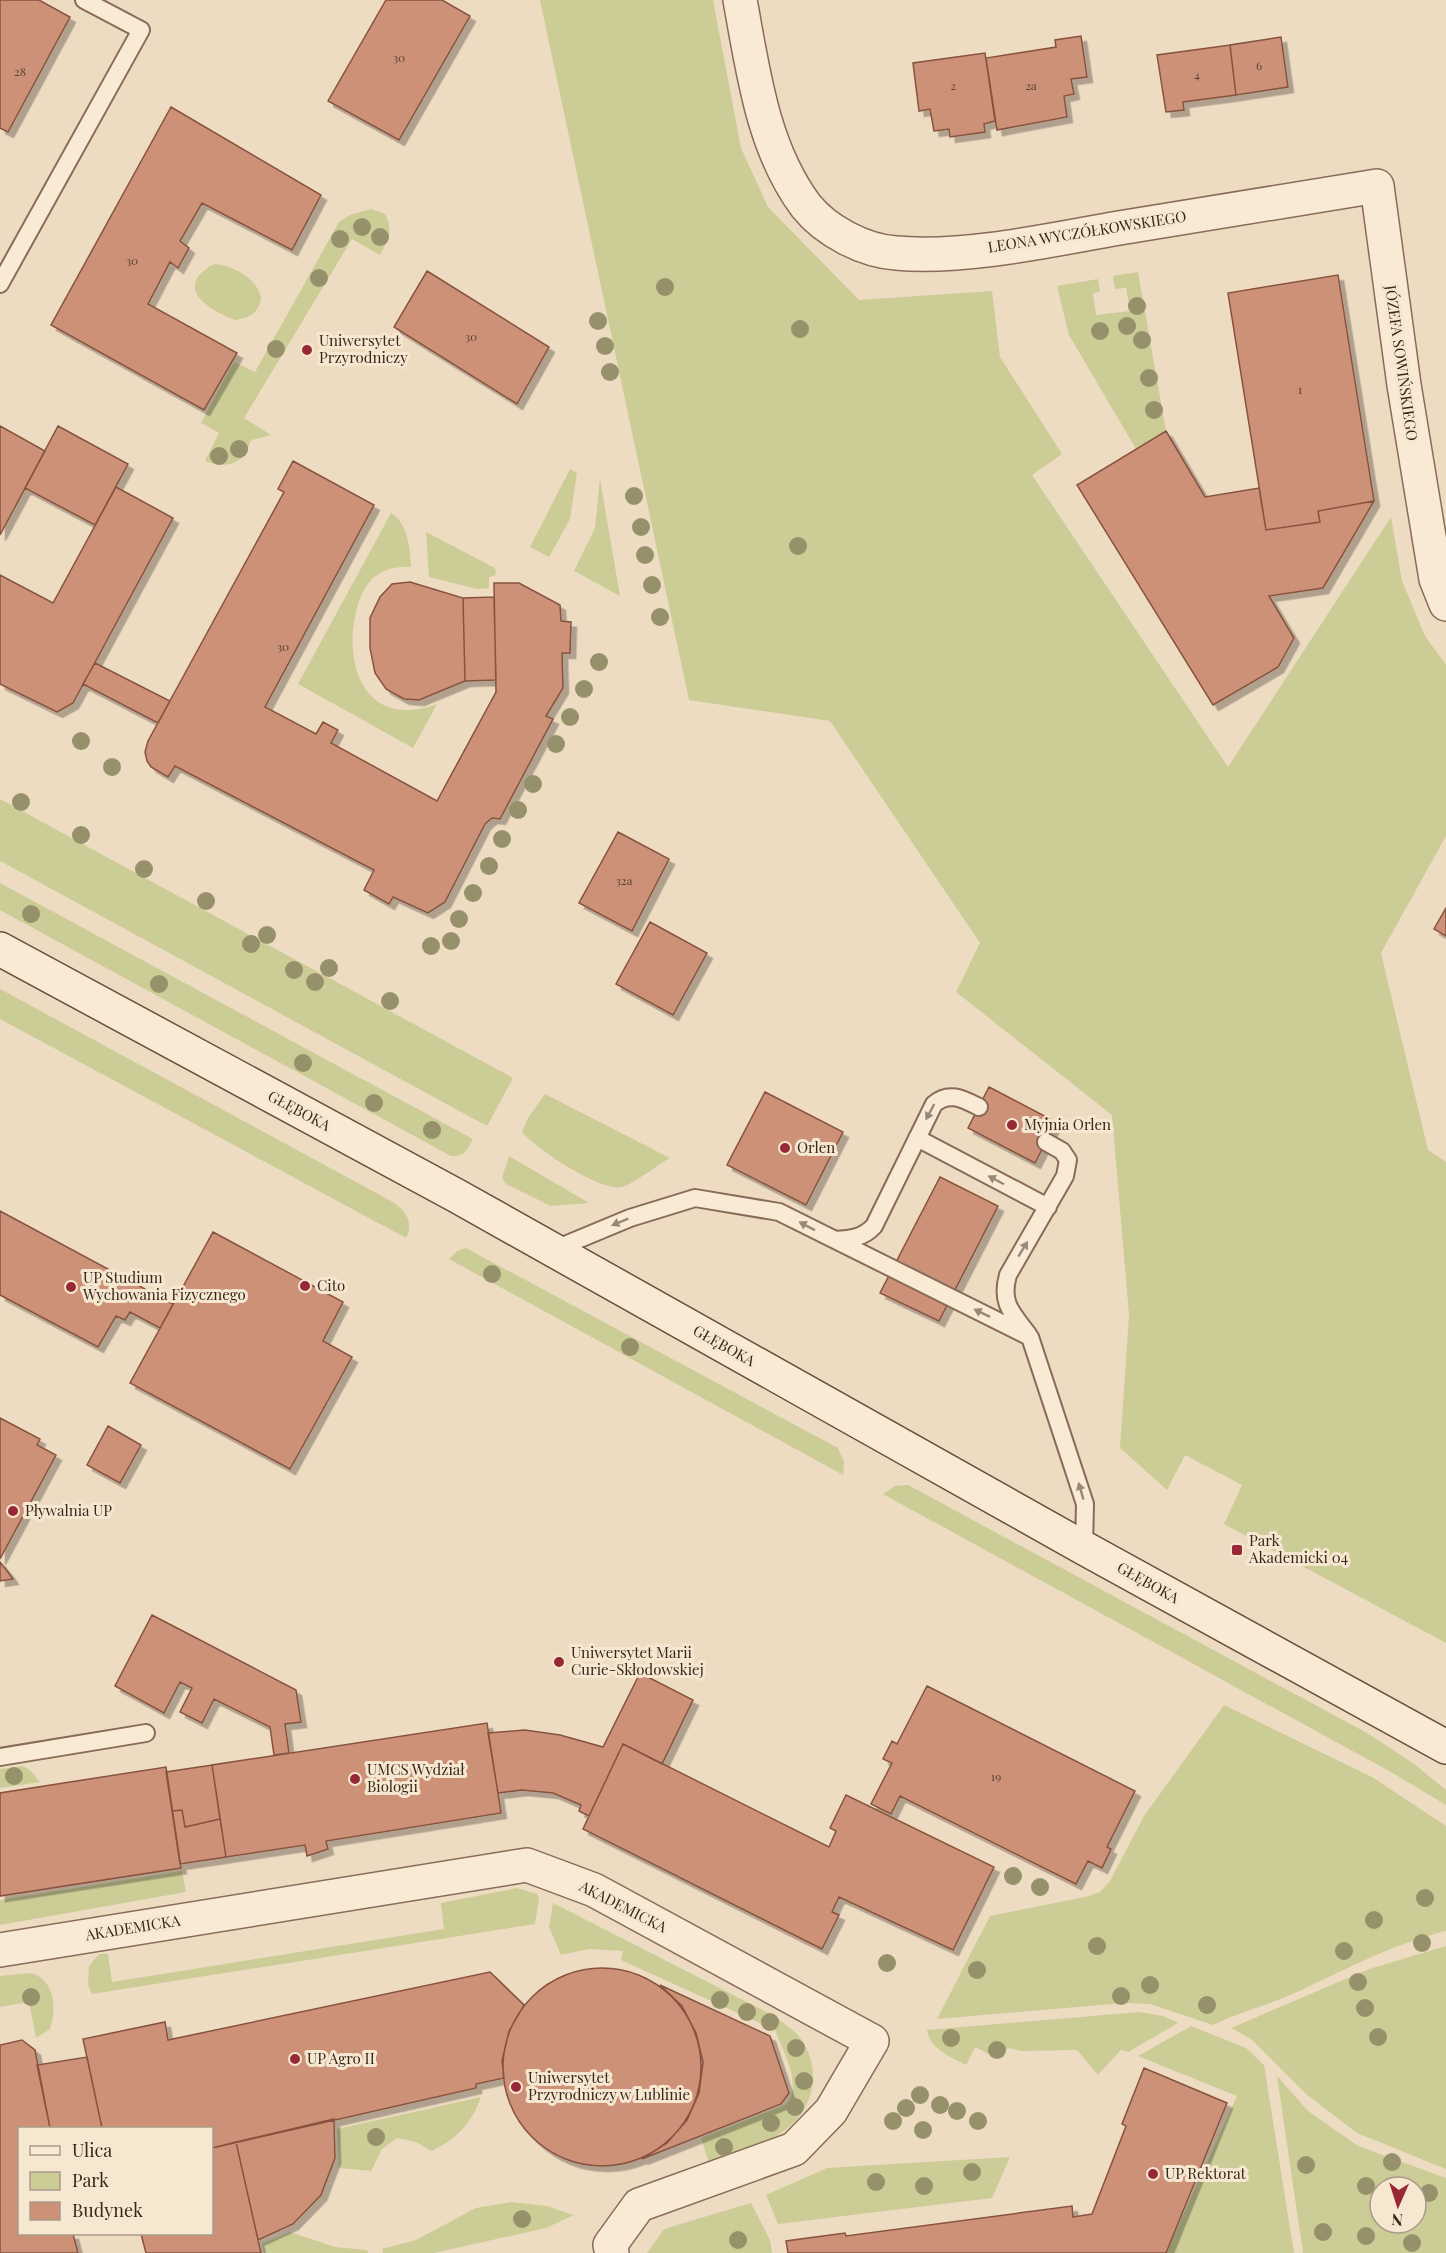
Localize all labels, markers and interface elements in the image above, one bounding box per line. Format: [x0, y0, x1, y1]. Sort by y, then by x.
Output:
house number: 30 [393, 49, 405, 65]
house number: 6 [1256, 57, 1262, 73]
house number: 28 [14, 63, 26, 79]
house number: 4 [1194, 66, 1200, 82]
house number: 2 [950, 77, 956, 93]
house number: 2a [1025, 77, 1037, 93]
street label: LEONA WYCZÓŁKOWSKIEGO [986, 205, 1188, 257]
house number: 30 [126, 252, 138, 268]
street label: JÓZEFA SOWIŃSKIEGO [1381, 283, 1423, 442]
house number: 30 [465, 328, 477, 344]
place label: Uniwersytet Przyrodniczy [319, 330, 408, 367]
marker: Uniwersytet Przyrodniczy [300, 343, 314, 357]
house number: 1 [1298, 381, 1303, 397]
house number: 30 [277, 638, 289, 654]
house number: 32a [615, 872, 633, 888]
street label: GŁĘBOKA [265, 1085, 335, 1135]
one-way arrow [925, 1104, 935, 1121]
place label: Myjnia Orlen [1024, 1114, 1111, 1134]
marker: Myjnia Orlen [1005, 1118, 1019, 1132]
place label: Orlen [797, 1137, 835, 1157]
marker: Orlen [778, 1141, 792, 1155]
one-way arrow [987, 1175, 1004, 1185]
one-way arrow [611, 1217, 629, 1227]
one-way arrow [798, 1221, 815, 1231]
one-way arrow [1018, 1240, 1028, 1257]
place label: UP Studium Wychowania Fizycznego [82, 1267, 246, 1304]
place label: Cito [317, 1275, 345, 1295]
marker: Cito [298, 1279, 312, 1293]
marker: UP Studium Wychowania Fizycznego [64, 1280, 78, 1294]
one-way arrow [973, 1308, 990, 1318]
street label: GŁĘBOKA [690, 1320, 760, 1371]
one-way arrow [1076, 1481, 1085, 1499]
place label: Pływalnia UP [25, 1500, 112, 1520]
marker: Pływalnia UP [6, 1504, 20, 1518]
place label: Park Akademicki 04 [1248, 1530, 1348, 1567]
marker: Park Akademicki 04 [1230, 1543, 1244, 1557]
street label: GŁĘBOKA [1114, 1557, 1184, 1608]
place label: Uniwersytet Marii Curie-Skłodowskiej [571, 1642, 704, 1679]
marker: Uniwersytet Marii Curie-Skłodowskiej [552, 1655, 566, 1669]
place label: UMCS Wydział Biologii [367, 1759, 465, 1796]
house number: 19 [991, 1768, 1001, 1784]
marker: UMCS Wydział Biologii [348, 1772, 362, 1786]
street label: AKADEMICKA [575, 1875, 671, 1937]
street label: AKADEMICKA [83, 1910, 182, 1945]
place label: UP Agro II [307, 2048, 375, 2068]
marker: UP Agro II [288, 2052, 302, 2066]
place label: Uniwersytet Przyrodniczy w Lublinie [528, 2067, 690, 2104]
marker: Uniwersytet Przyrodniczy w Lublinie [509, 2080, 523, 2094]
legend [18, 2127, 213, 2235]
text: Ulica [72, 2138, 112, 2162]
place label: UP Rektorat [1165, 2163, 1247, 2183]
marker: UP Rektorat [1146, 2167, 1160, 2181]
text: Park [72, 2168, 109, 2192]
north arrow [1368, 2175, 1428, 2235]
text: Budynek [72, 2198, 143, 2222]
text: N [1390, 2210, 1404, 2231]

